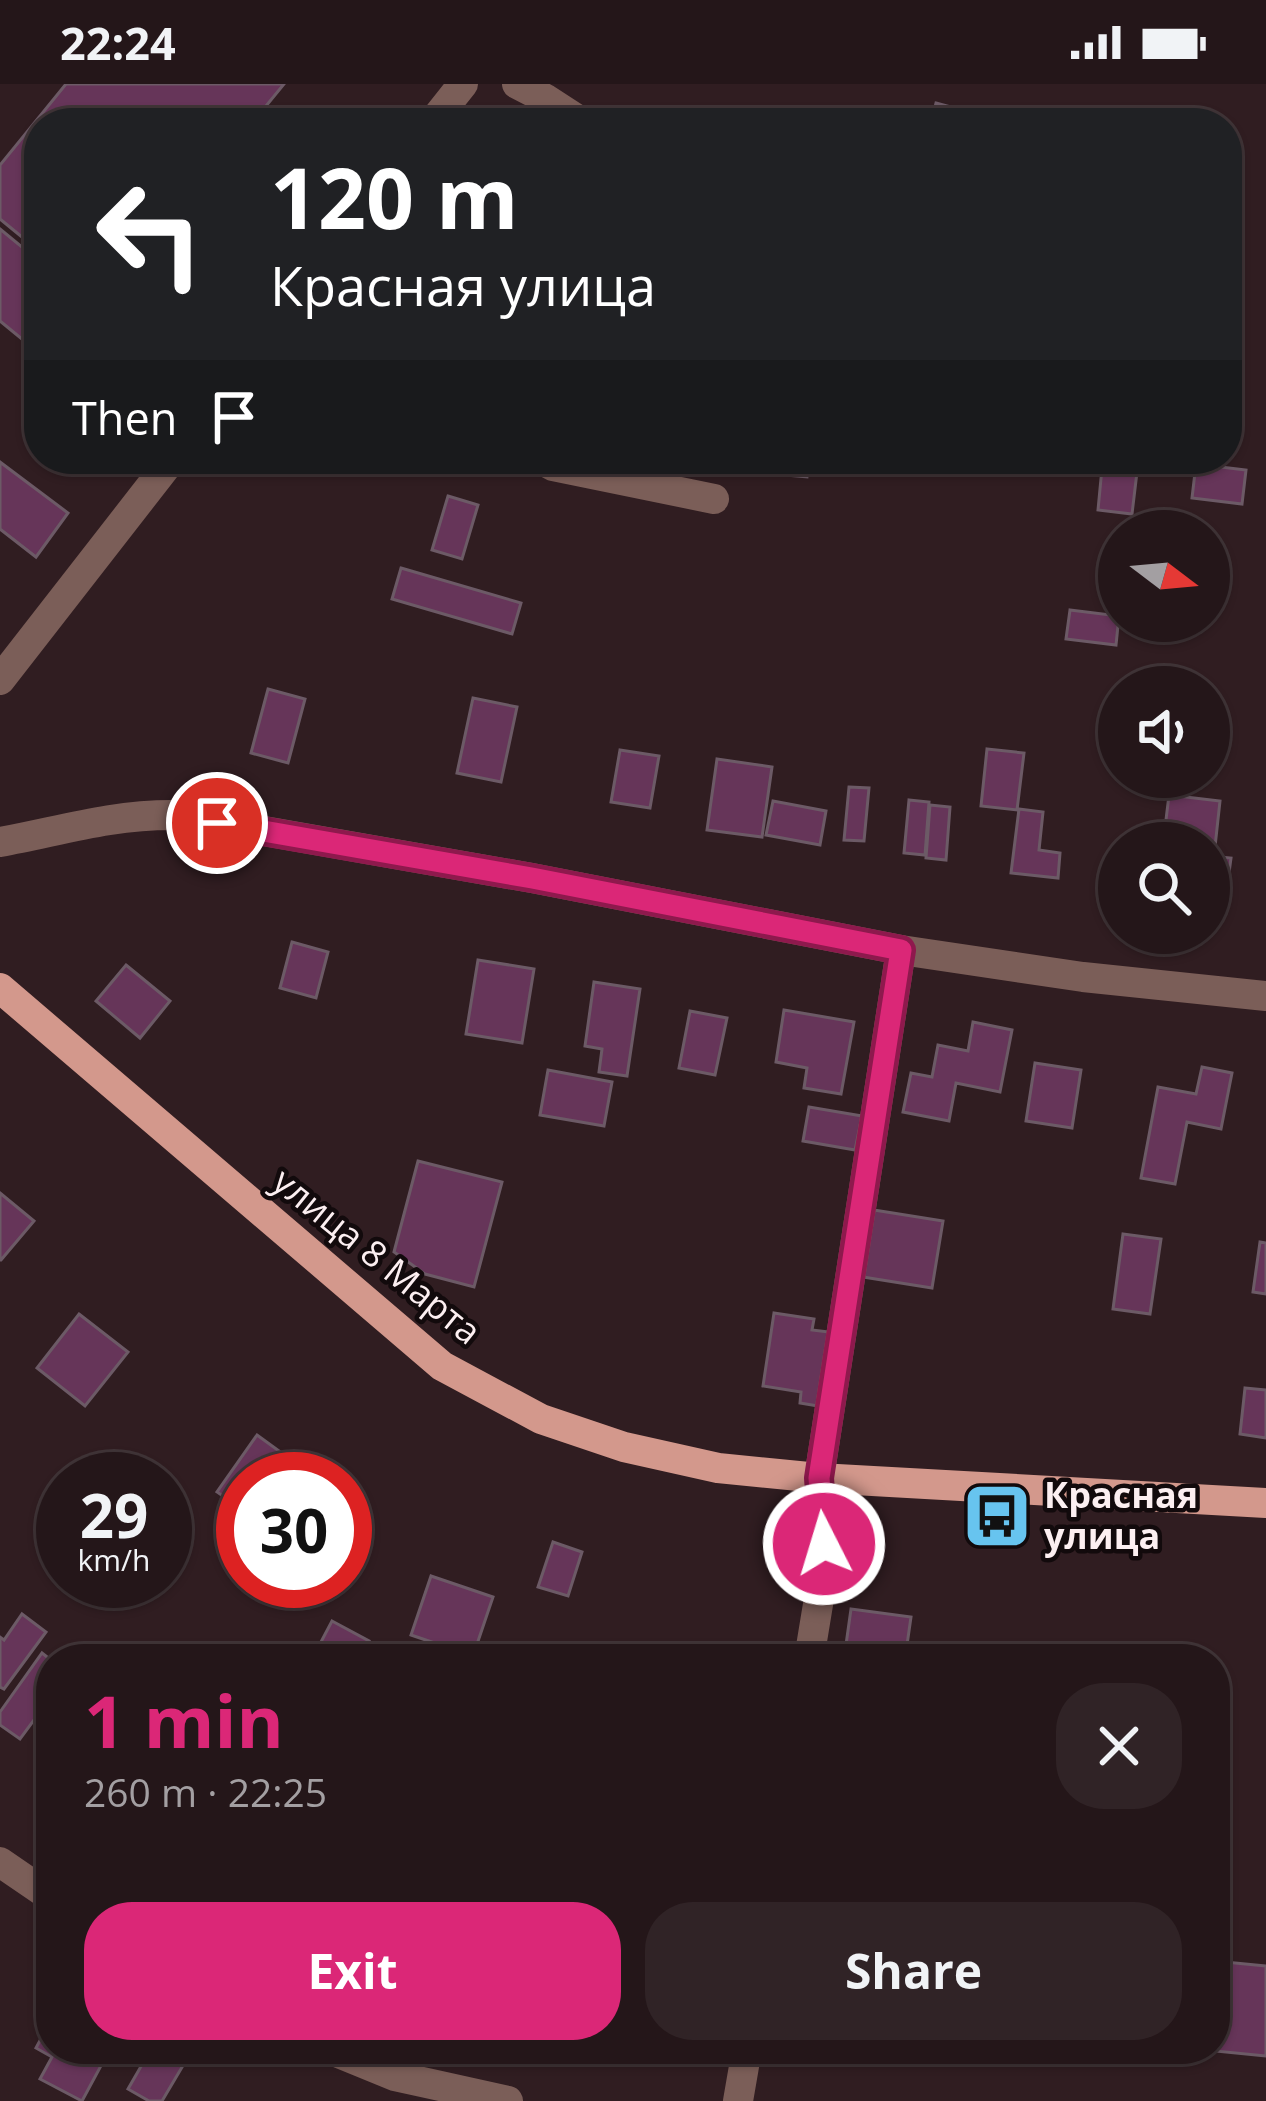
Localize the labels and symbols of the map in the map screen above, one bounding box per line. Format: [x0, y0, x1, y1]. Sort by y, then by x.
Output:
north arrow [1098, 510, 1230, 642]
pin [166, 772, 268, 874]
street label: улица 8 Марта [263, 1156, 492, 1355]
speed limit sign: 30 [216, 1452, 372, 1608]
place label: Красная улица [1044, 1470, 1198, 1560]
position arrow [761, 1481, 887, 1607]
bus stop icon: Красная улица [962, 1481, 1032, 1551]

